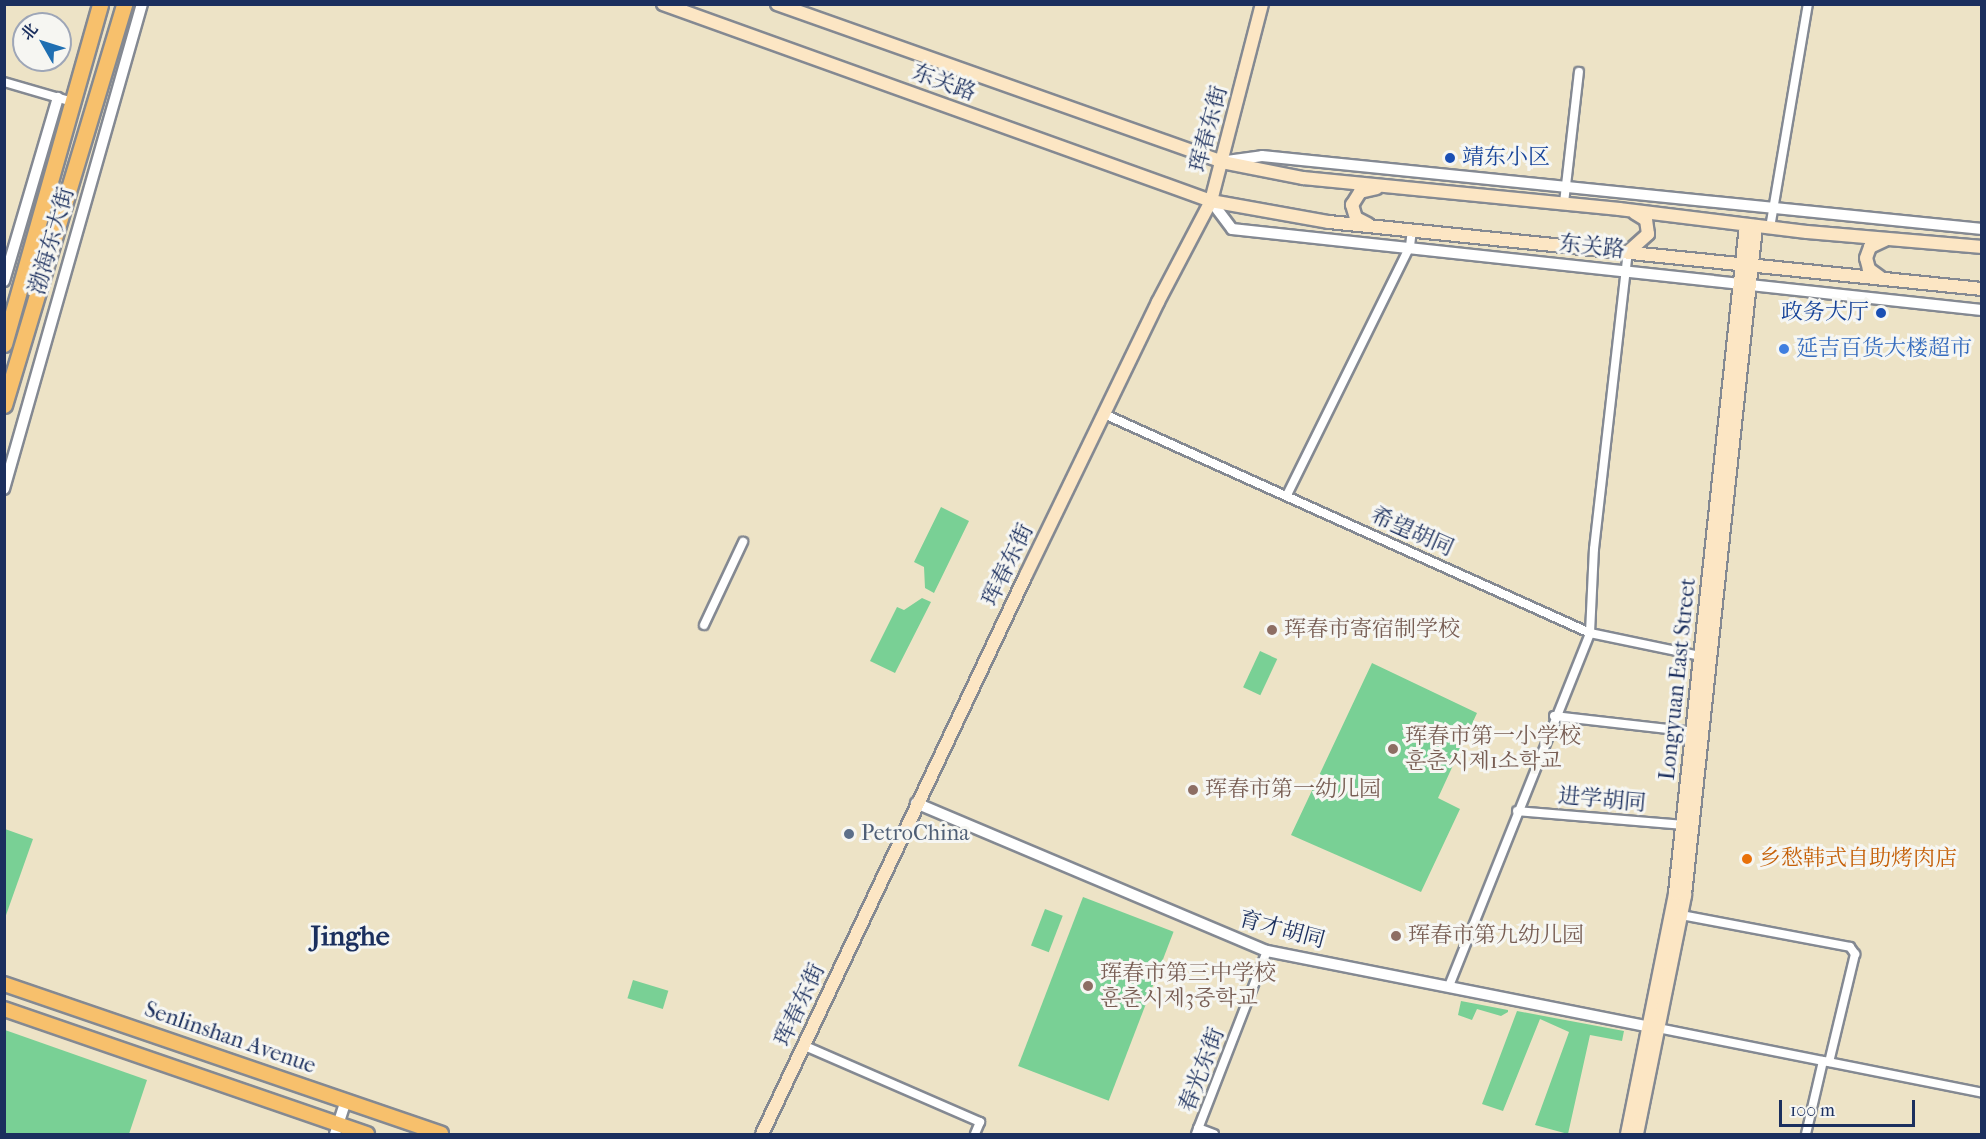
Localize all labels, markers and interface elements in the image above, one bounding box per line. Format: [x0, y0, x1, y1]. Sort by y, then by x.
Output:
north arrow [12, 12, 72, 72]
text: 北 [17, 19, 42, 44]
street label: 东关路 [908, 59, 980, 107]
street label: 珲春东街 [1185, 83, 1233, 175]
place label: 靖东小区 [1462, 145, 1550, 171]
marker: 靖东小区 [1443, 151, 1457, 165]
street label: 渤海东大街 [24, 184, 80, 298]
street label: 东关路 [1558, 230, 1626, 264]
place label: 政务大厅 [1781, 300, 1869, 326]
marker: 政务大厅 [1874, 306, 1888, 320]
place label: 延吉百货大楼超市 [1796, 336, 1972, 362]
marker: 延吉百货大楼超市 [1777, 342, 1791, 356]
street label: 希望胡同 [1366, 502, 1458, 562]
street label: 珲春东街 [977, 520, 1039, 610]
street label: Longyuan East Street [1654, 577, 1702, 781]
place label: 珲春市寄宿制学校 [1284, 617, 1460, 643]
marker: 珲春市寄宿制学校 [1265, 623, 1279, 637]
place label: 珲春市第一小学校 훈춘시제1소학교 [1405, 723, 1581, 774]
marker: 珲春市第一小学校 훈춘시제1소학교 [1386, 742, 1400, 756]
place label: 珲春市第一幼儿园 [1205, 777, 1381, 803]
marker: 珲春市第一幼儿园 [1186, 783, 1200, 797]
street label: 进学胡同 [1557, 783, 1647, 817]
place label: PetroChina [861, 821, 970, 847]
marker: PetroChina [842, 827, 856, 841]
place label: 乡愁韩式自助烤肉店 [1759, 846, 1957, 872]
marker: 乡愁韩式自助烤肉店 [1740, 852, 1754, 866]
street label: 育才胡同 [1236, 906, 1328, 954]
district label: Jinghe [310, 919, 390, 953]
place label: 珲春市第九幼儿园 [1408, 923, 1584, 949]
marker: 珲春市第九幼儿园 [1389, 929, 1403, 943]
street label: 珲春东街 [769, 960, 831, 1050]
place label: 珲春市第三中学校 훈춘시제3중학교 [1100, 960, 1276, 1011]
marker: 珲春市第三中学校 훈춘시제3중학교 [1081, 979, 1095, 993]
street label: Senlinshan Avenue [141, 996, 319, 1080]
street label: 春光东街 [1174, 1024, 1230, 1116]
scale bar [1782, 1088, 1918, 1126]
text: 100 m [1790, 1100, 1835, 1121]

